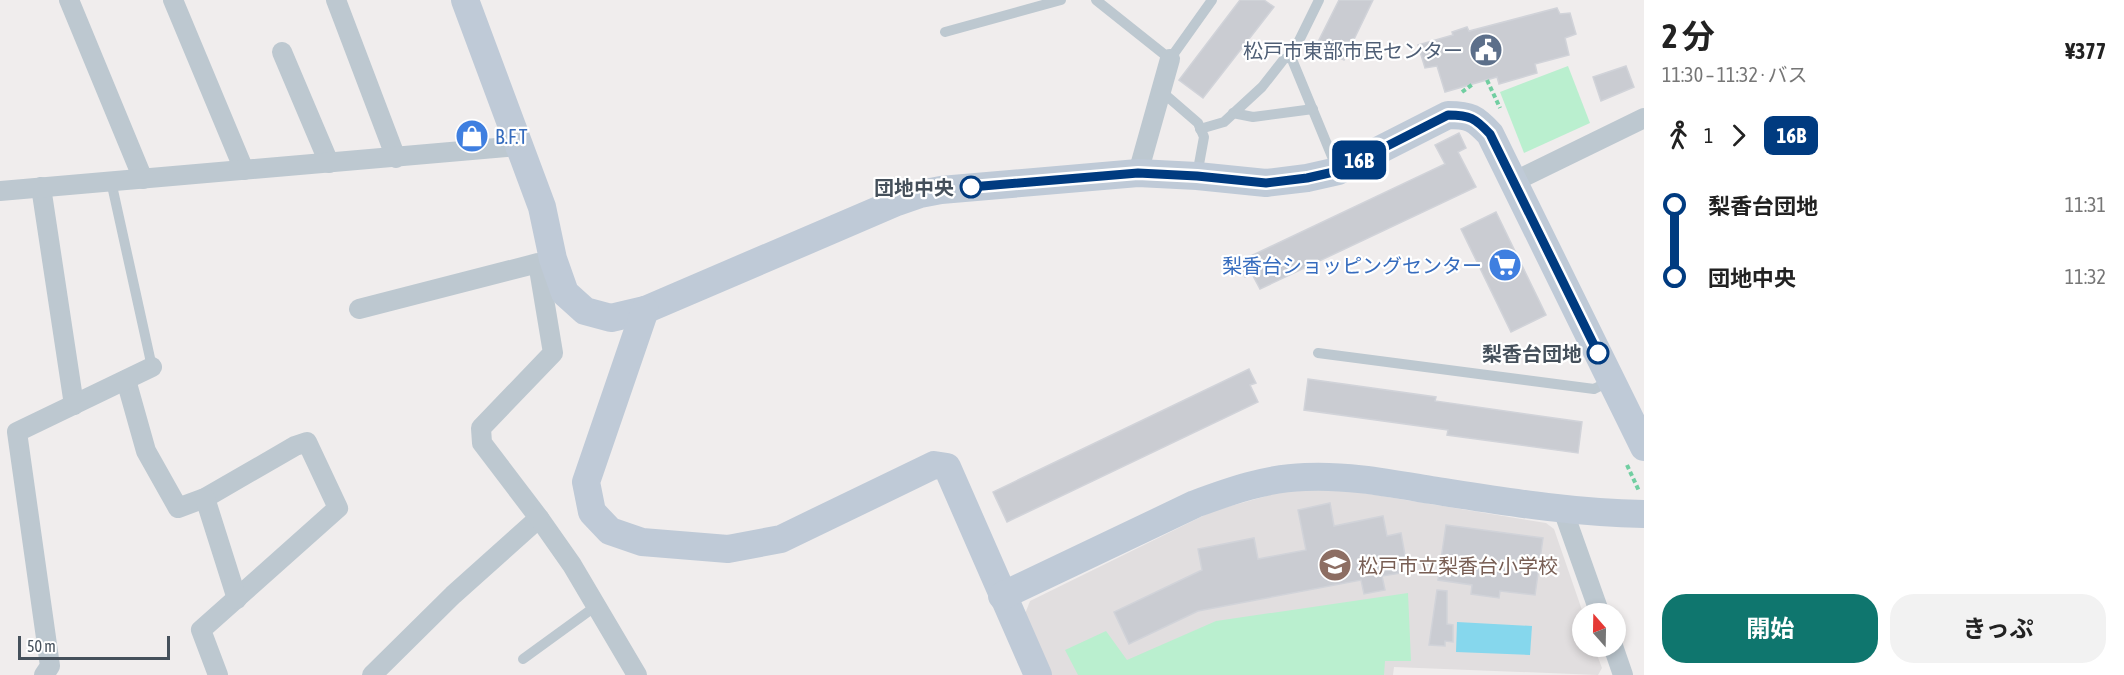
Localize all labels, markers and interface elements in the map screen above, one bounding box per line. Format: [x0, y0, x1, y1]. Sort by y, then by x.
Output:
text: 2 分 [1662, 17, 1715, 55]
public building icon: 松戸市東部市民センター [1468, 32, 1504, 68]
text: ¥377 [2065, 38, 2106, 64]
place label: 松戸市東部市民センター [1243, 39, 1463, 62]
text: 11:30 – 11:32 · バス [1662, 63, 1808, 86]
shop icon: B.F.T [454, 118, 490, 154]
icon: walk [1662, 119, 1695, 152]
icon: forward [1722, 119, 1755, 152]
text: 16B [1776, 123, 1806, 147]
text: 1 [1704, 124, 1713, 147]
place label: B.F.T [495, 125, 528, 148]
line badge: 16B [1324, 140, 1394, 180]
text: 16B [1344, 148, 1374, 172]
place label: 団地中央 [874, 176, 954, 199]
marker: 団地中央 [960, 176, 982, 198]
text: 梨香台団地 [1708, 193, 1818, 219]
text: 11:31 [2065, 193, 2106, 216]
supermarket icon: 梨香台ショッピングセンター [1487, 247, 1523, 283]
place label: 梨香台ショッピングセンター [1222, 254, 1482, 277]
text: 団地中央 [1708, 265, 1796, 291]
text: 11:32 [2065, 265, 2106, 288]
place label: 梨香台団地 [1482, 342, 1582, 365]
marker: 梨香台団地 [1587, 342, 1609, 364]
school or university icon: 松戸市立梨香台小学校 [1317, 547, 1353, 583]
place label: 松戸市立梨香台小学校 [1358, 554, 1558, 577]
button: 開始 [1662, 594, 1878, 663]
button: きっぷ [1890, 594, 2106, 663]
north arrow [1572, 603, 1626, 657]
map controls [1572, 603, 1626, 657]
scale bar [18, 633, 170, 660]
text: 50 m [27, 637, 56, 655]

